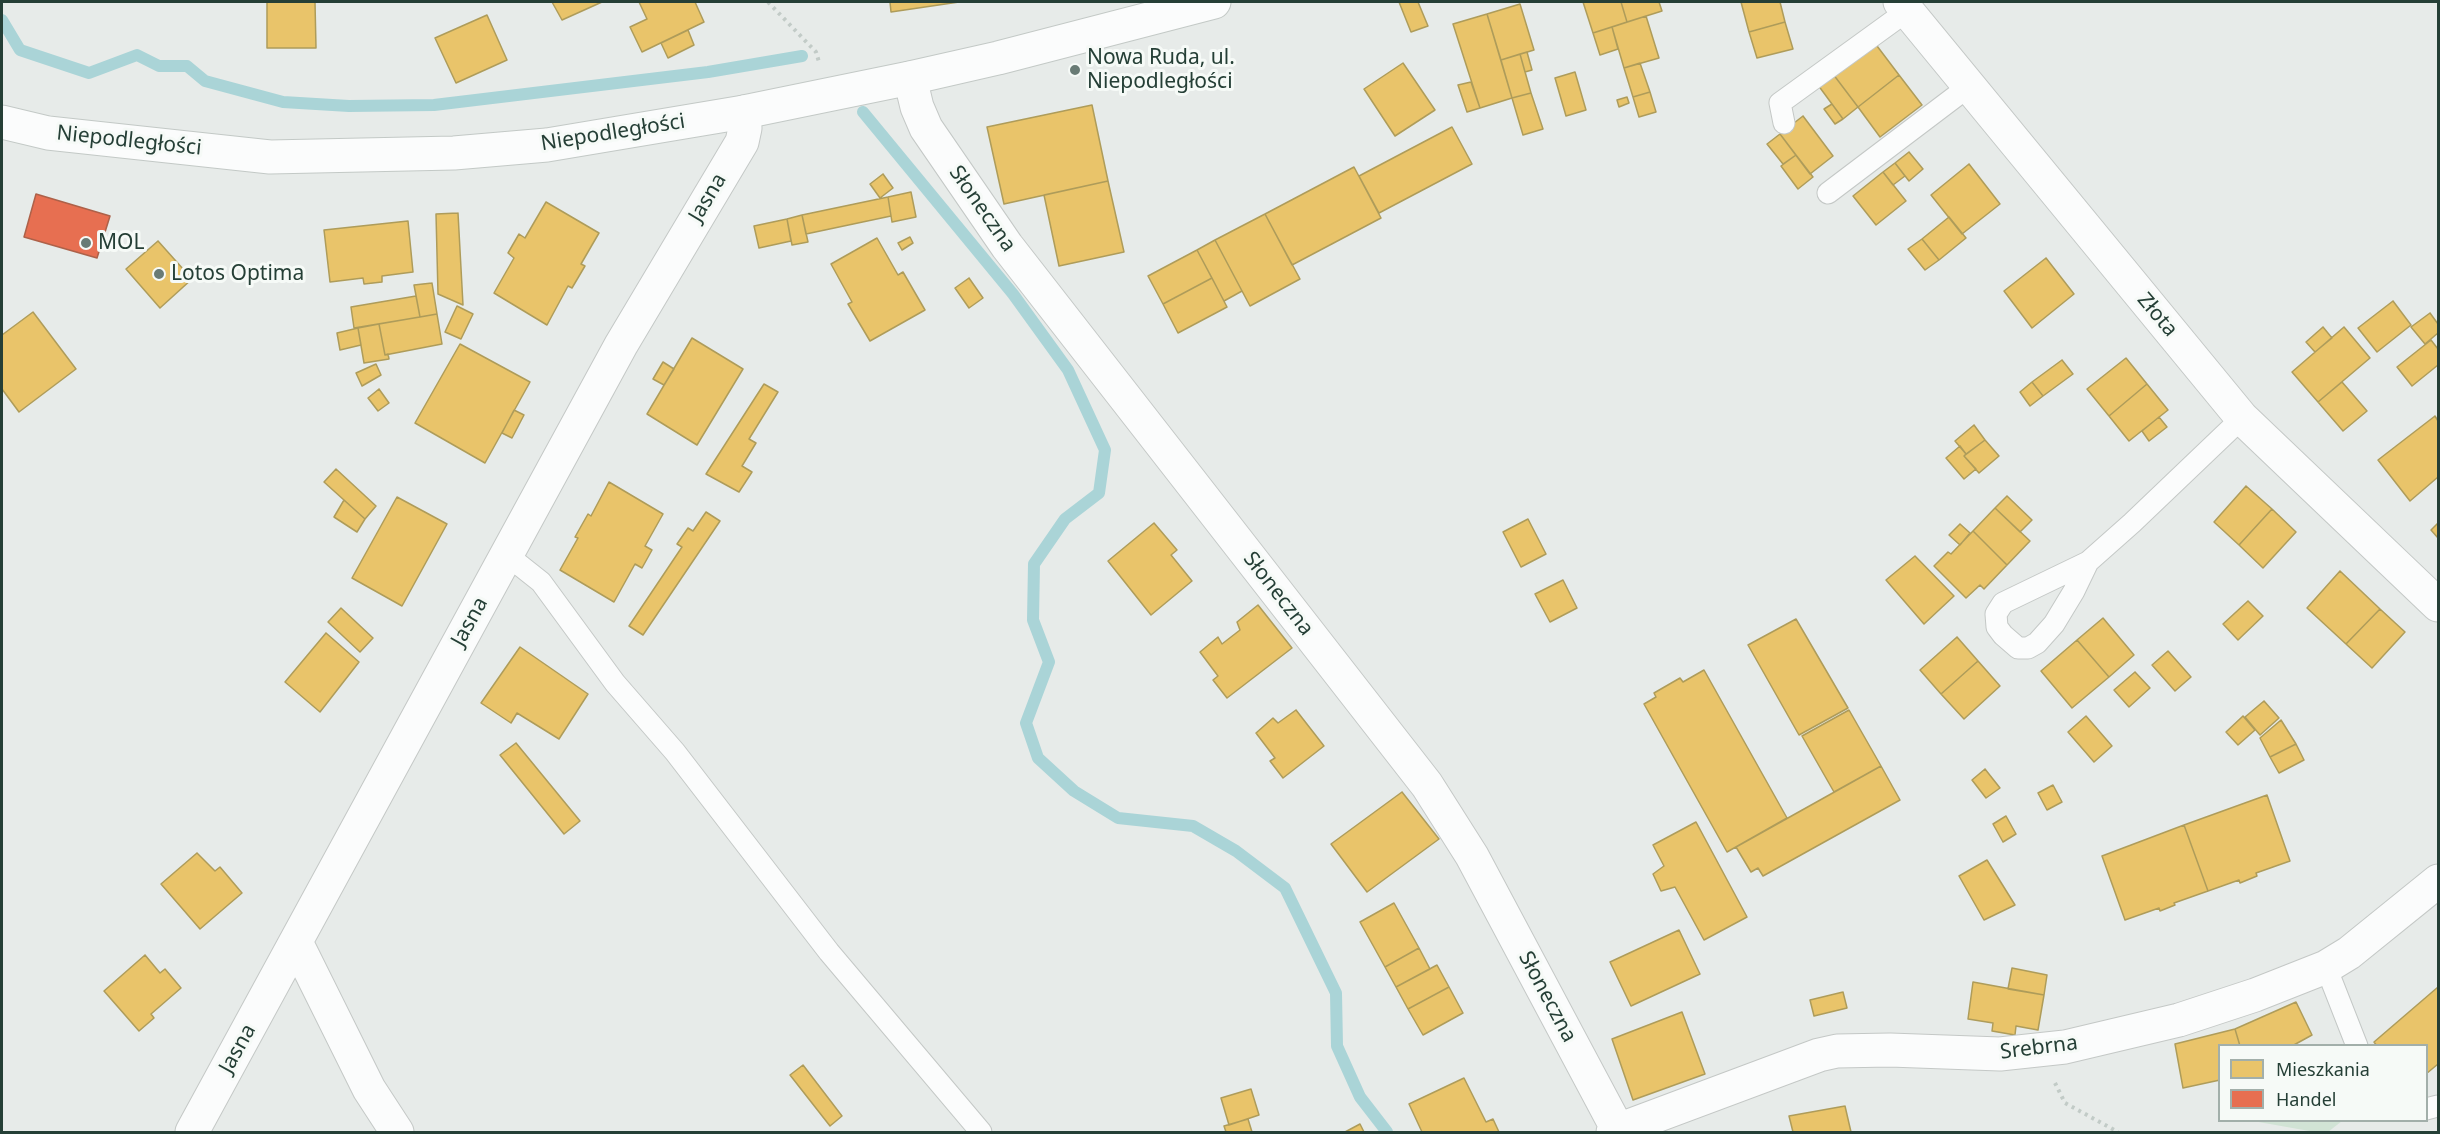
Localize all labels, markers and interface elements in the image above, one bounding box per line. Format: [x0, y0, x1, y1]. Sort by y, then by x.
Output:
place label: Nowa Ruda, ul. Niepodległości [1087, 45, 1235, 95]
marker: Nowa Ruda, ul. Niepodległości [1068, 63, 1082, 77]
street label: Niepodległości [539, 109, 687, 157]
street label: Niepodległości [55, 121, 203, 161]
street label: Słoneczna [943, 161, 1021, 257]
street label: Jasna [684, 169, 732, 227]
place label: MOL [98, 230, 144, 256]
marker: MOL [79, 236, 93, 250]
place label: Lotos Optima [171, 261, 304, 287]
marker: Lotos Optima [152, 267, 166, 281]
street label: Złota [2131, 288, 2183, 342]
street label: Słoneczna [1238, 547, 1318, 641]
street label: Jasna [446, 593, 494, 651]
street label: Słoneczna [1513, 947, 1581, 1047]
street label: Jasna [214, 1020, 262, 1078]
street label: Srebrna [1999, 1031, 2079, 1065]
legend [2218, 1044, 2428, 1122]
text: Mieszkania [2276, 1057, 2370, 1081]
text: Handel [2276, 1087, 2336, 1111]

